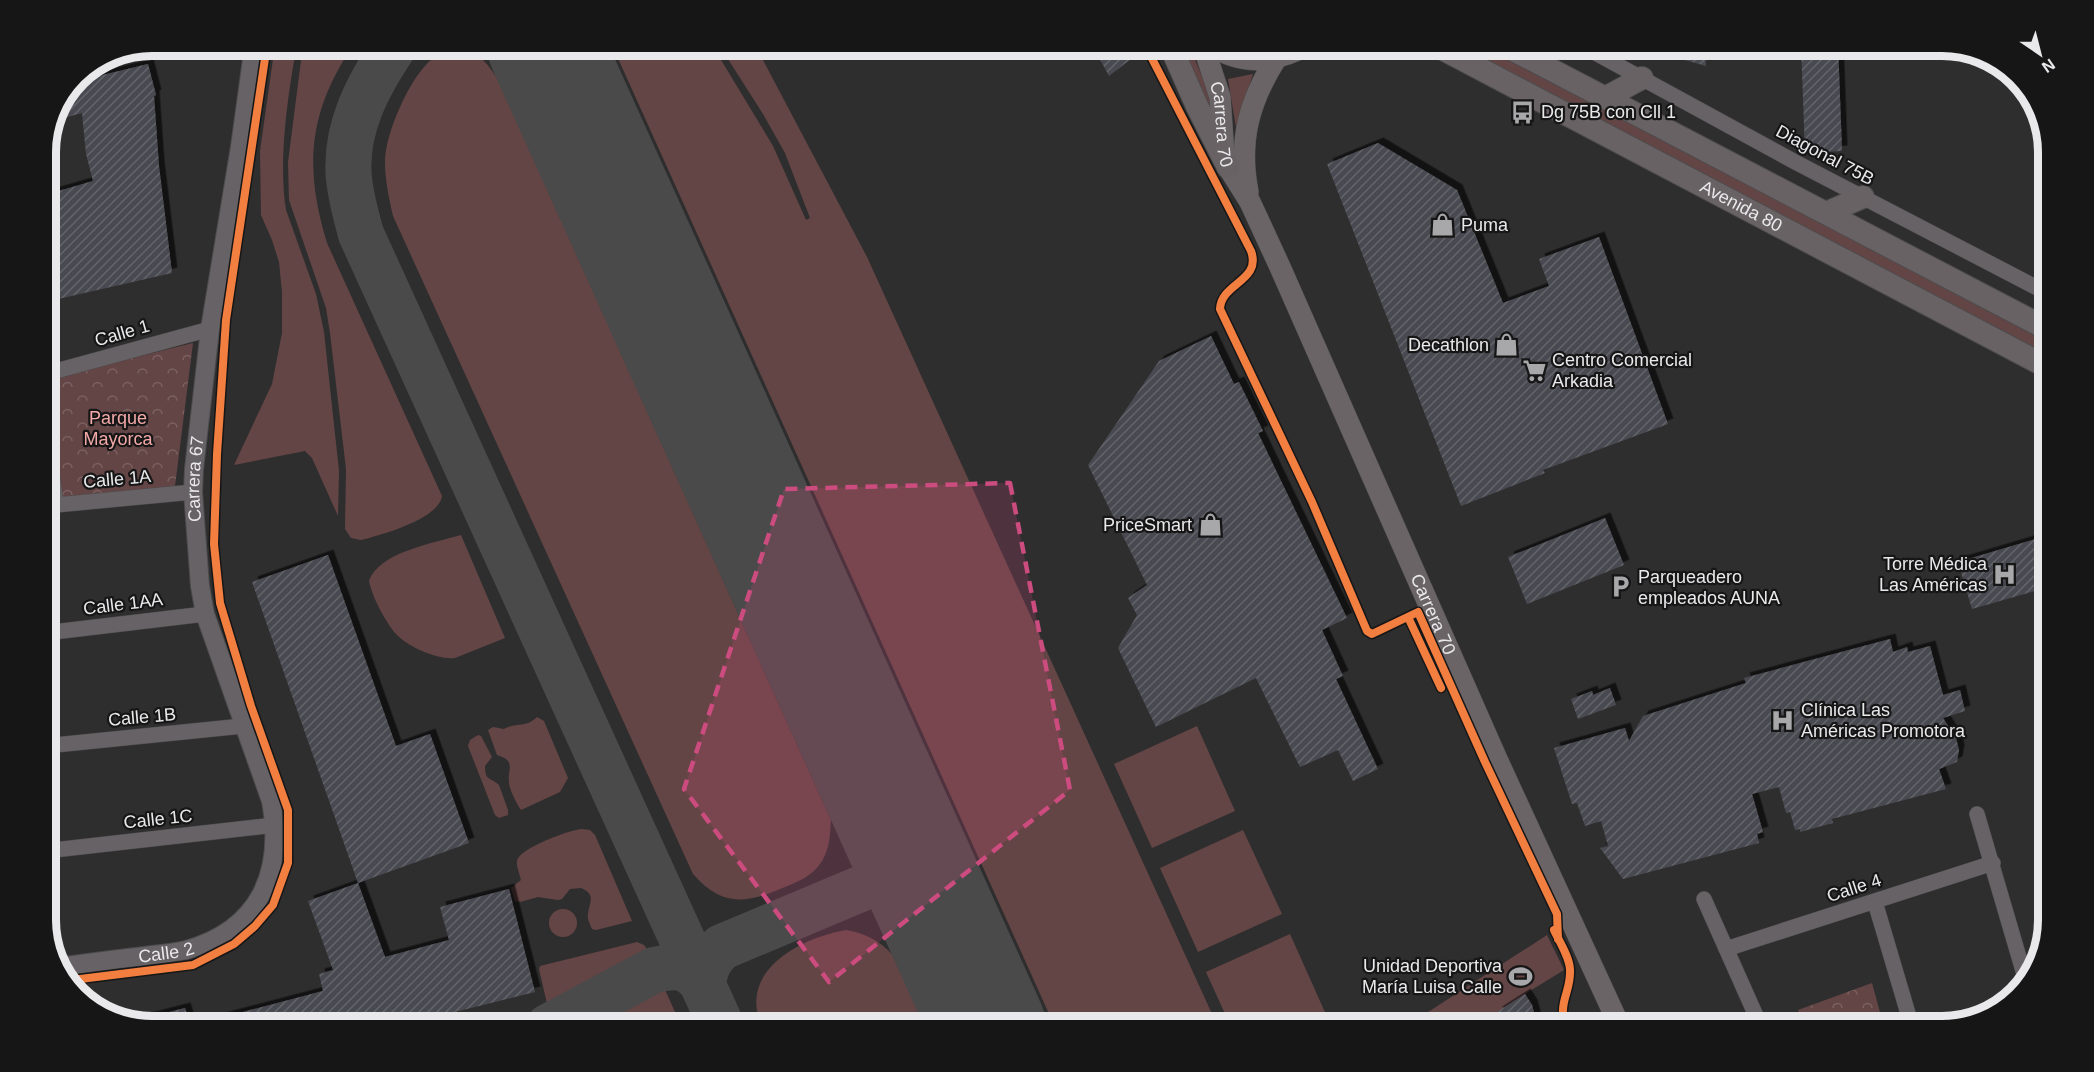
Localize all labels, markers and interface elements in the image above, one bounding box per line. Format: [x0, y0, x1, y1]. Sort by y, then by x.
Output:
north arrow [2010, 24, 2070, 84]
text: N [2039, 56, 2058, 76]
street label: Carrera 70 [1206, 79, 1237, 170]
bus stop icon: Dg 75B con Cll 1 [1510, 99, 1536, 125]
place label: Dg 75B con Cll 1 [1541, 102, 1676, 122]
street label: Diagonal 75B [1773, 121, 1877, 189]
street label: Avenida 80 [1697, 176, 1786, 236]
shop icon: Puma [1430, 212, 1456, 238]
place label: Puma [1461, 215, 1509, 235]
street label: Calle 1 [92, 316, 152, 350]
shop icon: Decathlon [1494, 332, 1520, 358]
place label: Decathlon [1408, 335, 1489, 355]
place label: Centro Comercial Arkadia [1552, 350, 1692, 391]
supermarket icon: Centro Comercial Arkadia [1521, 357, 1547, 383]
park label: Parque Mayorca [83, 408, 153, 449]
street label: Carrera 67 [183, 435, 208, 523]
street label: Calle 1A [82, 466, 152, 492]
shop icon: PriceSmart [1197, 512, 1223, 538]
place label: PriceSmart [1103, 515, 1192, 535]
place label: Torre Médica Las Américas [1879, 554, 1988, 595]
hospital icon: Torre Médica Las Américas [1992, 561, 2018, 587]
place label: Parqueadero empleados AUNA [1638, 567, 1780, 608]
street label: Carrera 70 [1407, 571, 1460, 658]
parking icon: Parqueadero empleados AUNA [1607, 574, 1633, 600]
street label: Calle 1AA [82, 589, 164, 619]
place label: Clínica Las Américas Promotora [1801, 700, 1966, 741]
street label: Calle 1B [107, 704, 177, 730]
hospital icon: Clínica Las Américas Promotora [1770, 707, 1796, 733]
street label: Calle 1C [123, 805, 193, 833]
street label: Calle 4 [1824, 870, 1884, 906]
street label: Calle 2 [137, 938, 197, 967]
place label: Unidad Deportiva María Luisa Calle [1362, 956, 1503, 997]
sports icon: Unidad Deportiva María Luisa Calle [1507, 963, 1533, 989]

